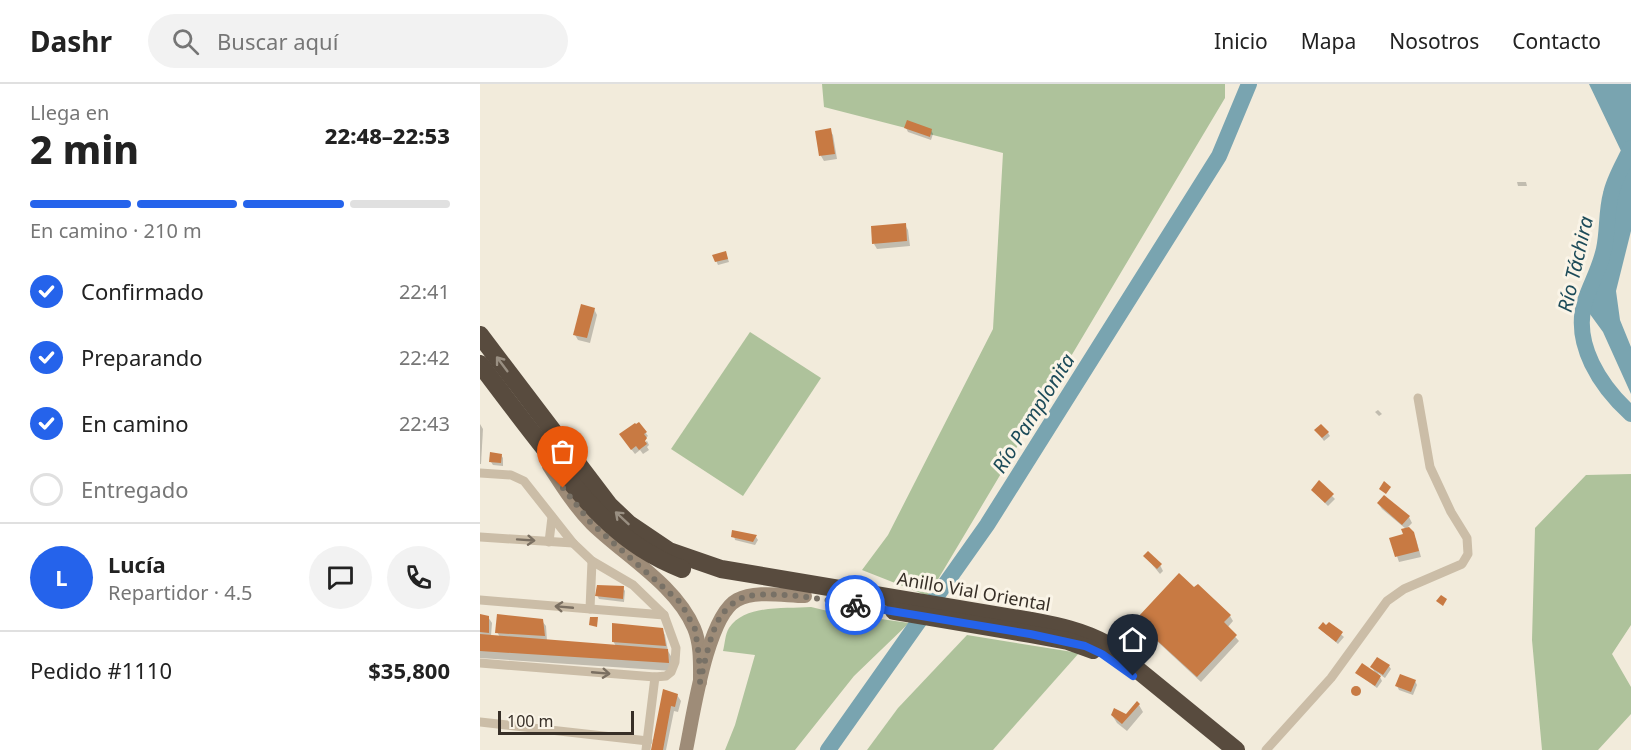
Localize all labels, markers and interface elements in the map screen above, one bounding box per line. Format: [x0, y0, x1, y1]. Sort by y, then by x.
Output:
search box [148, 14, 568, 68]
text: Dashr [30, 22, 112, 60]
icon: search [169, 25, 202, 58]
text: Buscar aquí [217, 26, 338, 56]
text: Inicio [1214, 27, 1268, 55]
text: Mapa [1301, 27, 1356, 55]
text: Nosotros [1389, 27, 1479, 55]
text: Contacto [1512, 27, 1601, 55]
text: Llega en [30, 99, 109, 126]
text: 22:48–22:53 [325, 120, 450, 150]
text: 2 min [30, 122, 139, 175]
water label: Río Táchira [1551, 213, 1599, 315]
text: En camino · 210 m [30, 217, 202, 244]
icon: check [30, 275, 63, 308]
text: Confirmado [81, 276, 204, 306]
text: 22:41 [399, 278, 450, 305]
icon: check [30, 341, 63, 374]
text: Preparando [81, 342, 203, 372]
text: 22:42 [399, 344, 450, 371]
water label: Río Pamplonita [986, 348, 1080, 478]
one-way arrow [495, 357, 508, 373]
icon: check [30, 407, 63, 440]
text: En camino [81, 408, 189, 438]
text: 22:43 [399, 410, 450, 437]
pin [537, 426, 588, 488]
icon: bag [546, 435, 579, 468]
text: Entregado [81, 474, 189, 504]
one-way arrow [615, 511, 630, 525]
one-way arrow [516, 535, 536, 546]
button: chat [309, 546, 372, 609]
button: phone [387, 546, 450, 609]
text: Lucía [108, 549, 166, 579]
text: L [55, 562, 68, 592]
street label: Anillo Vial Oriental [895, 566, 1053, 616]
courier [825, 575, 885, 635]
text: Repartidor · 4.5 [108, 579, 253, 606]
icon: bike [839, 589, 872, 622]
one-way arrow [554, 601, 574, 612]
pin [1107, 614, 1158, 676]
icon: home [1116, 623, 1149, 656]
text: Pedido #1110 [30, 655, 172, 685]
text: $35,800 [368, 655, 450, 685]
one-way arrow [591, 668, 611, 679]
scale bar [498, 708, 634, 736]
text: 100 m [507, 710, 554, 732]

